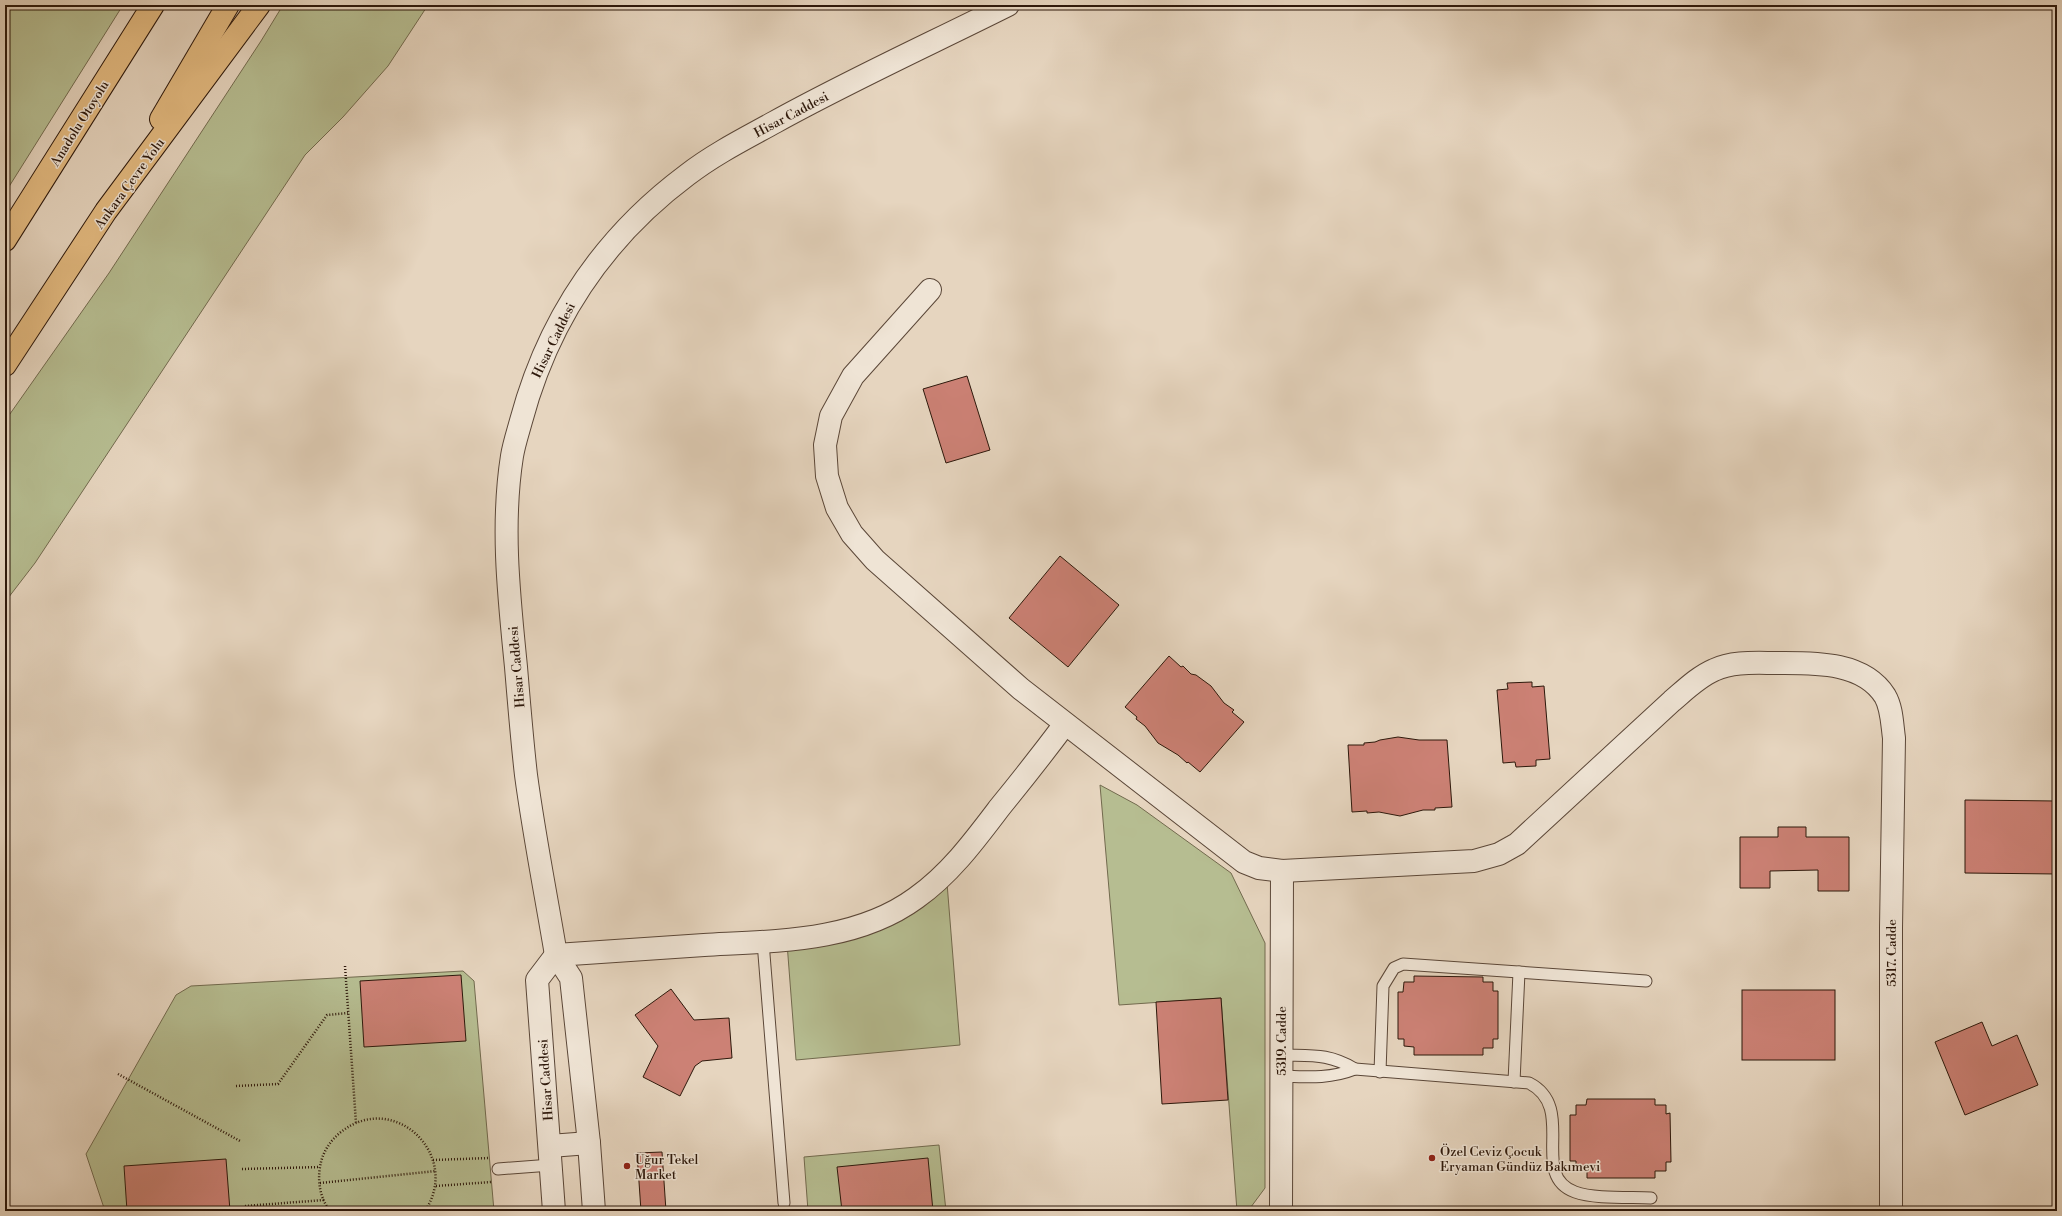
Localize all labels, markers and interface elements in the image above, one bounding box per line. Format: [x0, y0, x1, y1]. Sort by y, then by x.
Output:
street label: Anadolu Otoyolu [47, 77, 113, 170]
street label: Hisar Caddesi [751, 89, 831, 141]
street label: Ankara Çevre Yolu [91, 135, 168, 233]
street label: Hisar Caddesi [529, 300, 579, 381]
street label: Hisar Caddesi [505, 625, 529, 709]
street label: 5317. Cadde [1884, 919, 1900, 987]
street label: 5319. Cadde [1274, 1006, 1290, 1076]
street label: Hisar Caddesi [535, 1038, 557, 1121]
place label: Özel Ceviz Çocuk Eryaman Gündüz Bakımevi [1440, 1143, 1600, 1175]
place label: Uğur Tekel Market [635, 1152, 699, 1183]
marker: Özel Ceviz Çocuk Eryaman Gündüz Bakımevi [1427, 1153, 1437, 1163]
marker: Uğur Tekel Market [622, 1161, 632, 1171]

